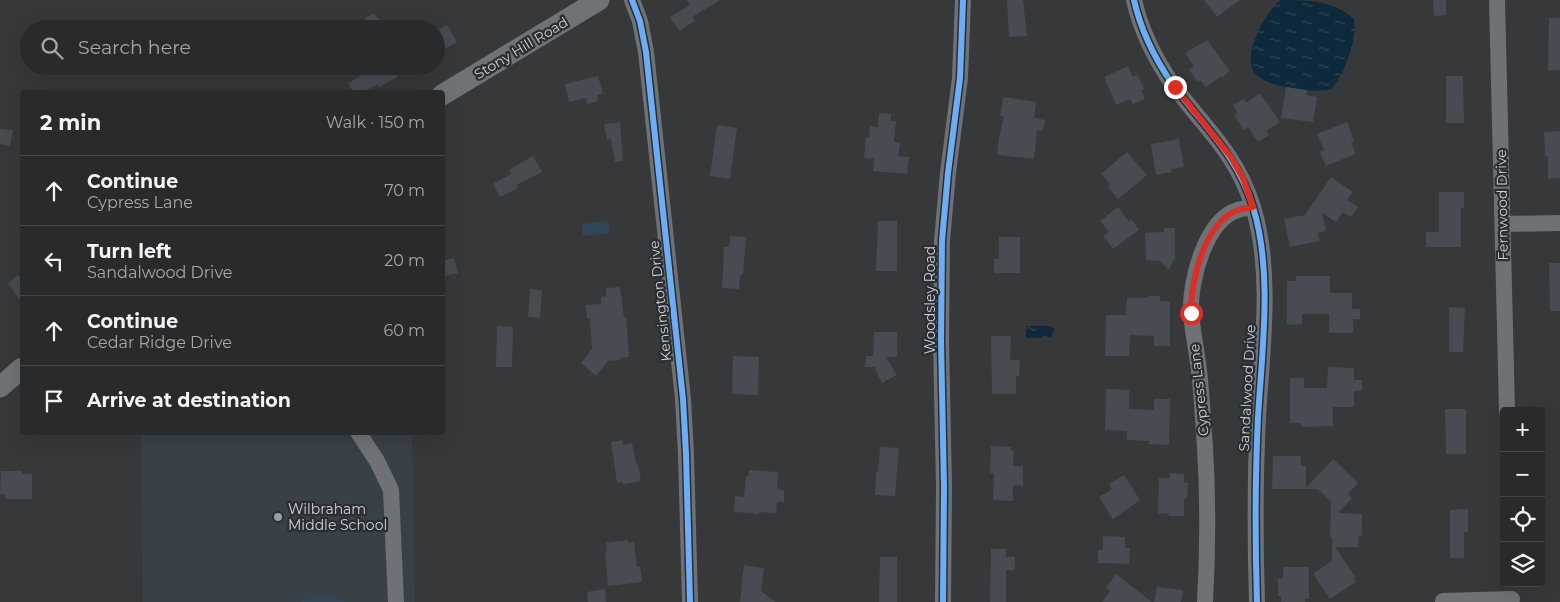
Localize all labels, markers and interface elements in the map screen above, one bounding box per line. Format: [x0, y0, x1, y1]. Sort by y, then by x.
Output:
street label: Stony Hill Road [471, 13, 571, 83]
search box [20, 20, 445, 75]
icon: search [38, 34, 66, 62]
text: Search here [78, 36, 191, 59]
route end [1164, 76, 1187, 99]
text: 2 min [40, 110, 101, 135]
text: Walk · 150 m [326, 113, 425, 132]
street label: Fernwood Drive [1492, 149, 1512, 261]
text: Continue [87, 170, 178, 193]
icon: ahead [40, 177, 68, 205]
text: 70 m [384, 181, 425, 200]
text: Cypress Lane [87, 193, 193, 212]
text: Turn left [87, 240, 172, 263]
street label: Kensington Drive [645, 240, 675, 362]
street label: Woodsley Road [921, 246, 939, 354]
icon: left [40, 247, 68, 275]
text: 20 m [384, 251, 425, 270]
text: Sandalwood Drive [87, 263, 233, 282]
route start [1180, 302, 1203, 325]
text: Continue [87, 310, 178, 333]
icon: ahead [40, 317, 68, 345]
text: 60 m [383, 321, 425, 340]
street label: Sandalwood Drive [1235, 324, 1259, 452]
text: Cedar Ridge Drive [87, 333, 232, 352]
street label: Cypress Lane [1185, 343, 1213, 437]
icon: arrive [40, 387, 68, 415]
text: Arrive at destination [87, 389, 291, 412]
map controls [1500, 407, 1545, 587]
button: + [1500, 407, 1545, 452]
button: − [1500, 452, 1545, 497]
button: locate [1500, 497, 1545, 542]
place label: Wilbraham Middle School [288, 500, 387, 534]
marker: Wilbraham Middle School [272, 511, 284, 523]
button: layers [1500, 542, 1545, 587]

